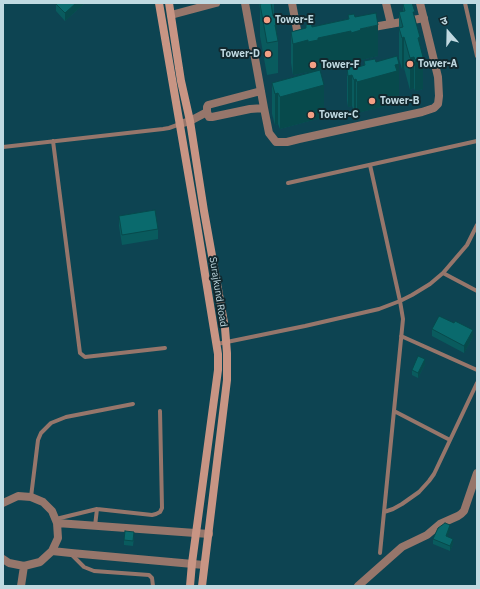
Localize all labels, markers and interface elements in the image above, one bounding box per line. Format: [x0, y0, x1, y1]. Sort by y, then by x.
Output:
north arrow [428, 12, 468, 52]
text: उ [438, 13, 449, 28]
place label: Tower-E [275, 14, 314, 26]
marker: Tower-E [262, 15, 272, 25]
place label: Tower-D [220, 48, 260, 60]
marker: Tower-D [263, 49, 273, 59]
place label: Tower-A [418, 58, 457, 70]
place label: Tower-F [321, 59, 360, 71]
marker: Tower-A [405, 59, 415, 69]
marker: Tower-F [308, 60, 318, 70]
place label: Tower-B [380, 95, 419, 107]
marker: Tower-B [367, 96, 377, 106]
place label: Tower-C [319, 109, 358, 121]
marker: Tower-C [306, 110, 316, 120]
street label: Surajkund Road [207, 256, 229, 328]

